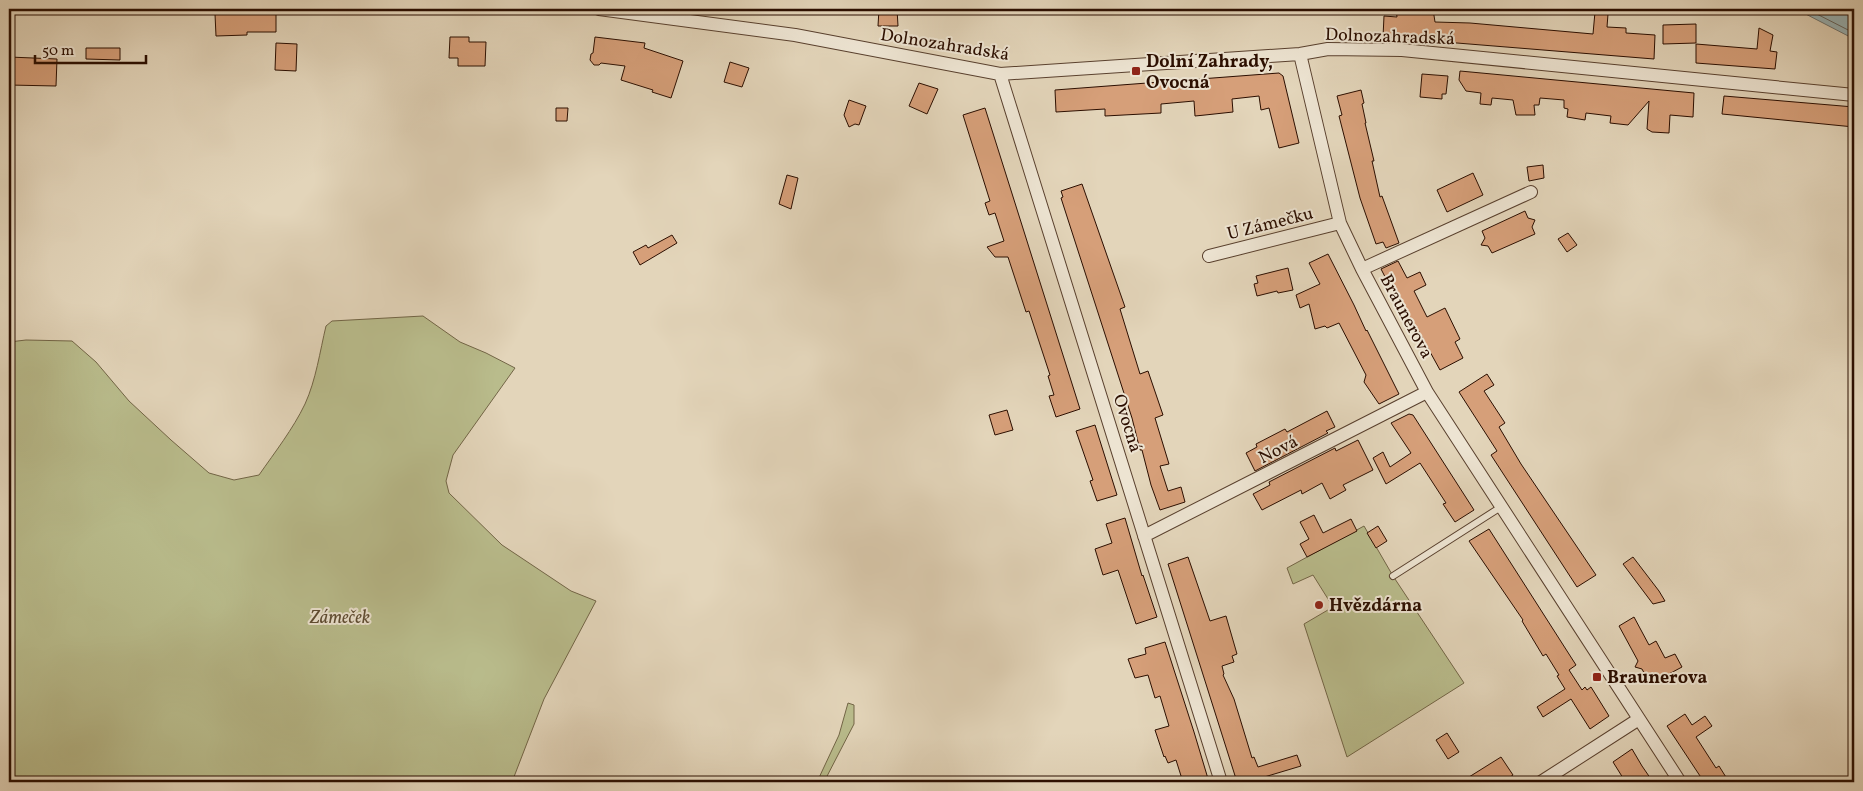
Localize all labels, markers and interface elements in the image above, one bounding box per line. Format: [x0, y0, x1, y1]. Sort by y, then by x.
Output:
street label: Dolnozahradská [879, 23, 1011, 68]
street label: Dolnozahradská [1325, 23, 1455, 52]
scale bar [35, 32, 146, 64]
text: 50 m [42, 41, 74, 62]
place label: Dolní Zahrady, Ovocná [1146, 50, 1273, 96]
marker: Dolní Zahrady, Ovocná [1130, 65, 1142, 77]
street label: U Zámečku [1225, 202, 1316, 247]
street label: Braunerova [1373, 270, 1438, 363]
street label: Ovocná [1106, 391, 1147, 456]
street label: Nová [1255, 430, 1303, 471]
place label: Hvězdárna [1329, 594, 1422, 619]
marker: Hvězdárna [1313, 599, 1325, 611]
park label: Zámeček [309, 606, 370, 631]
place label: Braunerova [1607, 666, 1708, 691]
marker: Braunerova [1591, 671, 1603, 683]

